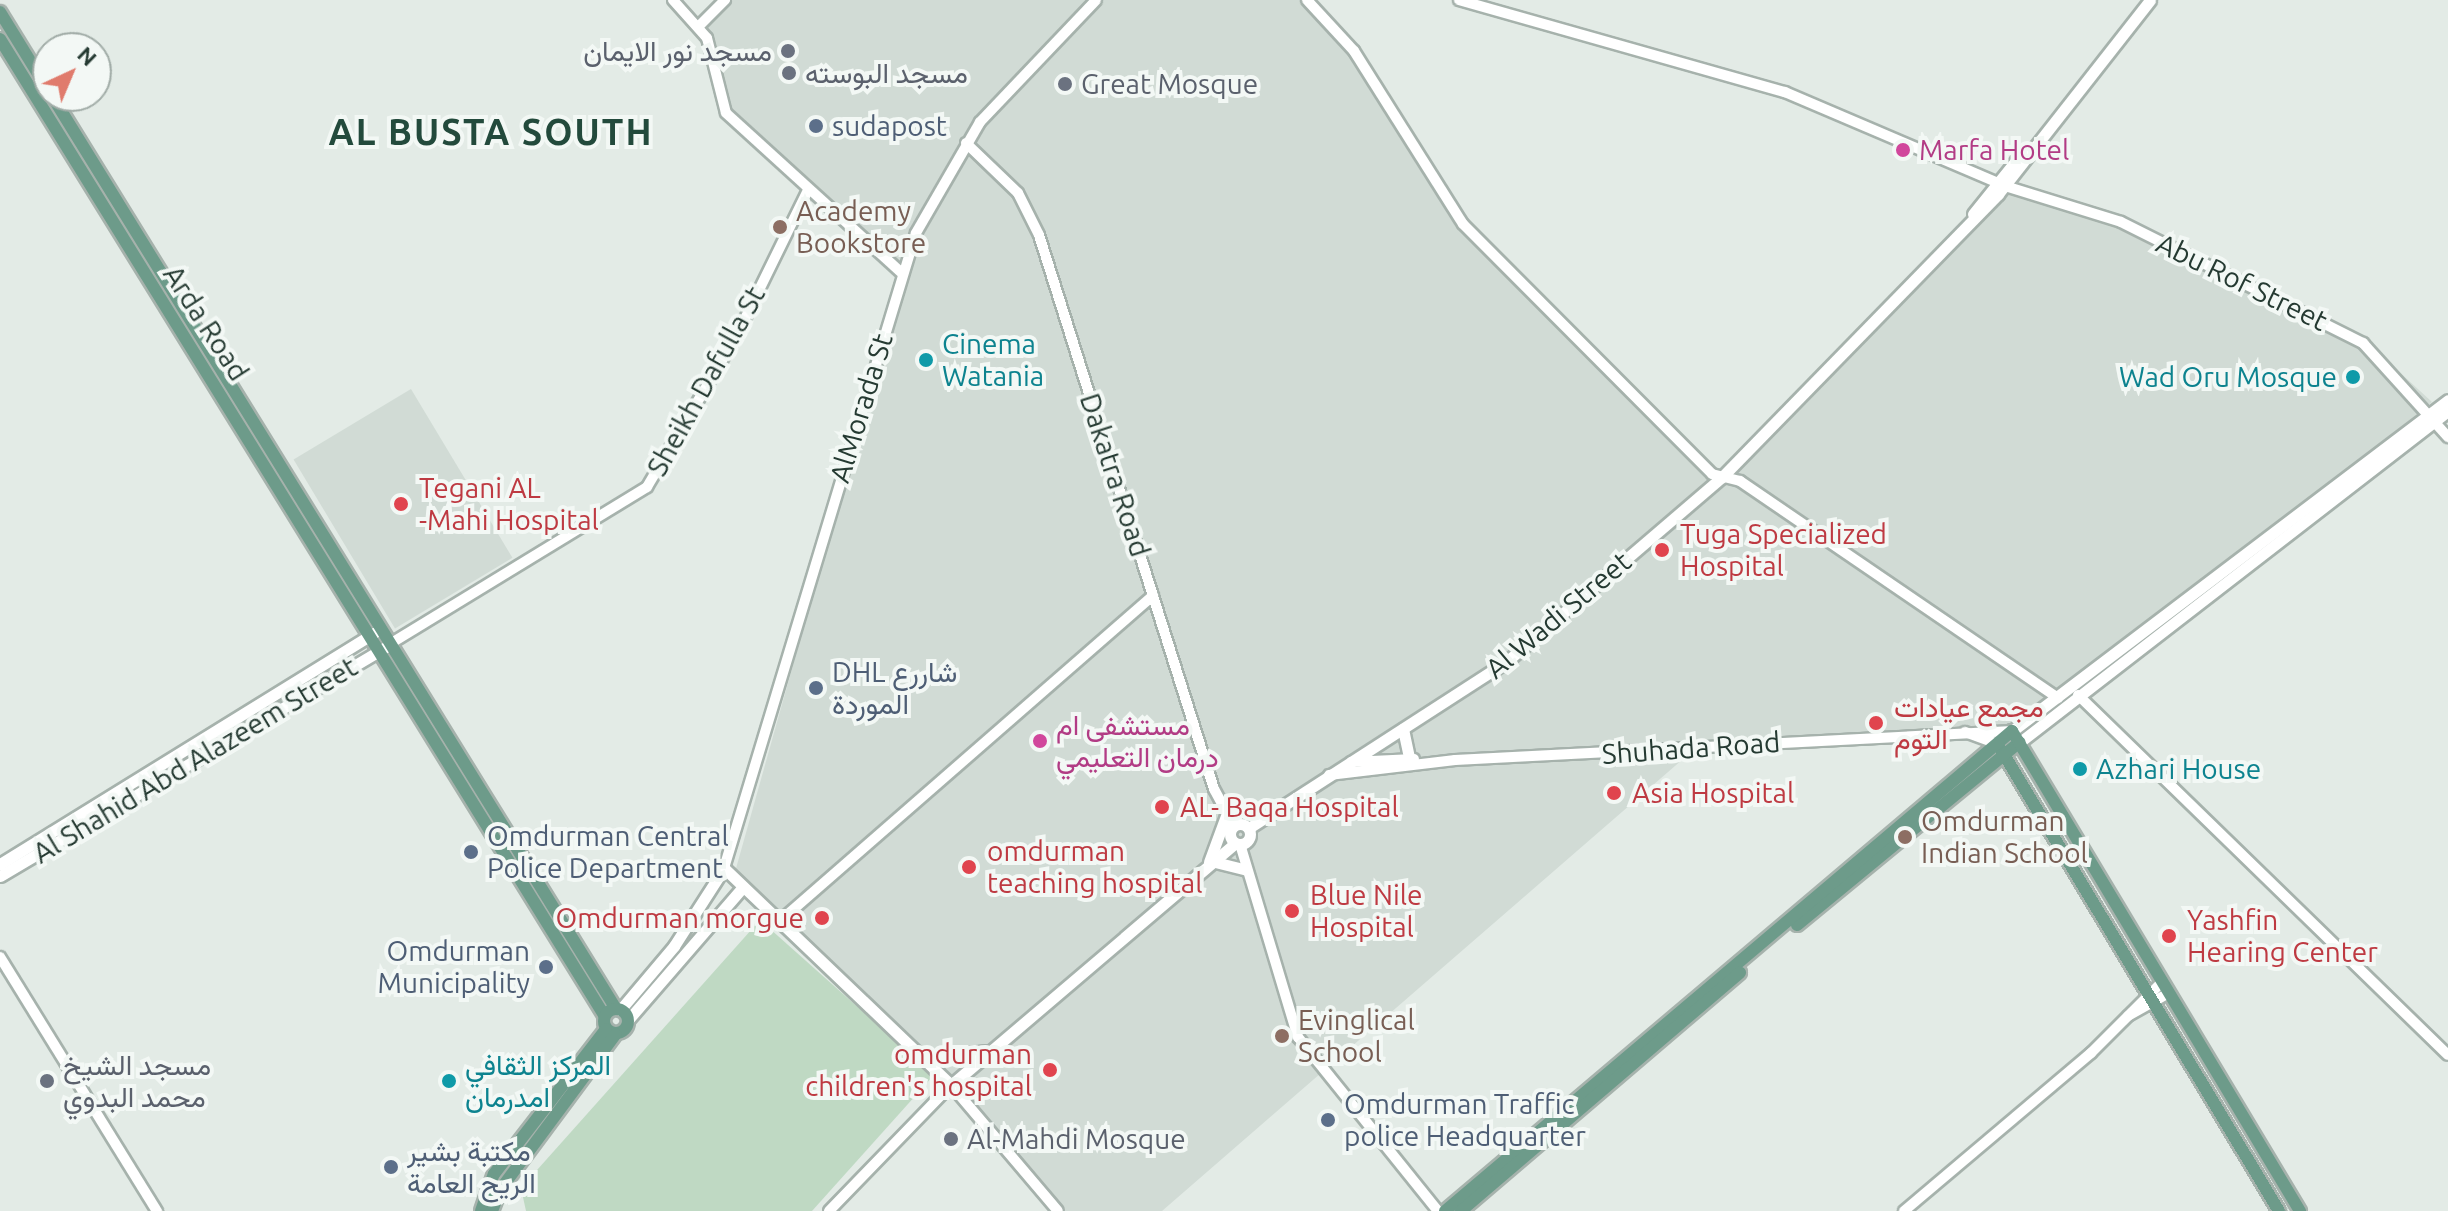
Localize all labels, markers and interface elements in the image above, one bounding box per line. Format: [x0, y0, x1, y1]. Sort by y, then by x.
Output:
north arrow [32, 32, 112, 112]
place label: مسجد نور الايمان [583, 34, 772, 68]
text: N [73, 41, 102, 71]
marker: مسجد نور الايمان [779, 42, 797, 60]
place label: مسجد البوسته [805, 56, 968, 90]
marker: مسجد البوسته [780, 64, 798, 82]
place label: Great Mosque [1081, 67, 1258, 101]
marker: Great Mosque [1056, 75, 1074, 93]
place label: sudapost [832, 109, 947, 143]
district label: AL BUSTA SOUTH [328, 110, 654, 154]
marker: sudapost [807, 117, 825, 135]
place label: Marfa Hotel [1919, 133, 2069, 167]
marker: Marfa Hotel [1894, 141, 1912, 159]
place label: Academy Bookstore [796, 194, 926, 260]
marker: Academy Bookstore [771, 218, 789, 236]
street label: Abu Rof Street [2151, 226, 2333, 338]
street label: Arda Road [156, 259, 256, 387]
street label: Sheikh Dafulla St [640, 280, 772, 482]
place label: Cinema Watania [942, 327, 1044, 393]
street label: AlMorada St [822, 329, 900, 487]
marker: Cinema Watania [917, 351, 935, 369]
place label: Wad Oru Mosque [2119, 360, 2337, 394]
marker: Wad Oru Mosque [2344, 368, 2362, 386]
street label: Dakatra Road [1073, 389, 1157, 561]
place label: Tegani AL -Mahi Hospital [419, 471, 599, 537]
marker: Tegani AL -Mahi Hospital [390, 493, 412, 515]
place label: Tuga Specialized Hospital [1680, 517, 1887, 583]
marker: Tuga Specialized Hospital [1651, 539, 1673, 561]
street label: Al Wadi Street [1478, 544, 1638, 686]
street label: Al Shahid Abd Alazeem Street [27, 650, 363, 870]
place label: DHL شاررع الموردة [832, 655, 957, 721]
marker: DHL شاررع الموردة [807, 679, 825, 697]
place label: مجمع عيادات التوم [1894, 690, 2044, 756]
place label: مستشفى ام درمان التعليمي [1056, 708, 1219, 774]
marker: مجمع عيادات التوم [1865, 712, 1887, 734]
street label: Shuhada Road [1601, 725, 1781, 771]
marker: مستشفى ام درمان التعليمي [1031, 732, 1049, 750]
place label: Azhari House [2096, 752, 2261, 786]
marker: Azhari House [2071, 760, 2089, 778]
place label: Asia Hospital [1632, 776, 1794, 810]
marker: Asia Hospital [1603, 782, 1625, 804]
place label: AL- Baqa Hospital [1180, 790, 1399, 824]
marker: AL- Baqa Hospital [1151, 796, 1173, 818]
place label: Omdurman Indian School [1921, 804, 2088, 870]
place label: Omdurman Central Police Department [487, 819, 729, 885]
marker: Omdurman Indian School [1896, 828, 1914, 846]
place label: omdurman teaching hospital [987, 834, 1202, 900]
marker: Omdurman Central Police Department [462, 843, 480, 861]
marker: omdurman teaching hospital [958, 856, 980, 878]
place label: Blue Nile Hospital [1310, 878, 1423, 944]
marker: Blue Nile Hospital [1281, 900, 1303, 922]
place label: Omdurman morgue [556, 901, 804, 935]
place label: Yashfin Hearing Center [2187, 903, 2378, 969]
marker: Omdurman morgue [811, 907, 833, 929]
marker: Yashfin Hearing Center [2158, 925, 2180, 947]
place label: Omdurman Municipality [378, 934, 530, 1000]
marker: Omdurman Municipality [537, 958, 555, 976]
place label: Evinglical School [1298, 1003, 1415, 1069]
marker: Evinglical School [1273, 1027, 1291, 1045]
place label: omdurman children's hospital [805, 1037, 1032, 1103]
place label: مسجد الشيخ محمد البدوي [63, 1048, 211, 1114]
place label: المركز الثقافي امدرمان [465, 1048, 611, 1114]
marker: omdurman children's hospital [1039, 1059, 1061, 1081]
marker: مسجد الشيخ محمد البدوي [38, 1072, 56, 1090]
marker: المركز الثقافي امدرمان [440, 1072, 458, 1090]
place label: Omdurman Traffic police Headquarter [1344, 1087, 1586, 1153]
marker: Omdurman Traffic police Headquarter [1319, 1111, 1337, 1129]
place label: Al-Mahdi Mosque [967, 1122, 1186, 1156]
marker: Al-Mahdi Mosque [942, 1130, 960, 1148]
place label: مكتبة بشير الريح العامة [407, 1134, 536, 1200]
marker: مكتبة بشير الريح العامة [382, 1158, 400, 1176]

